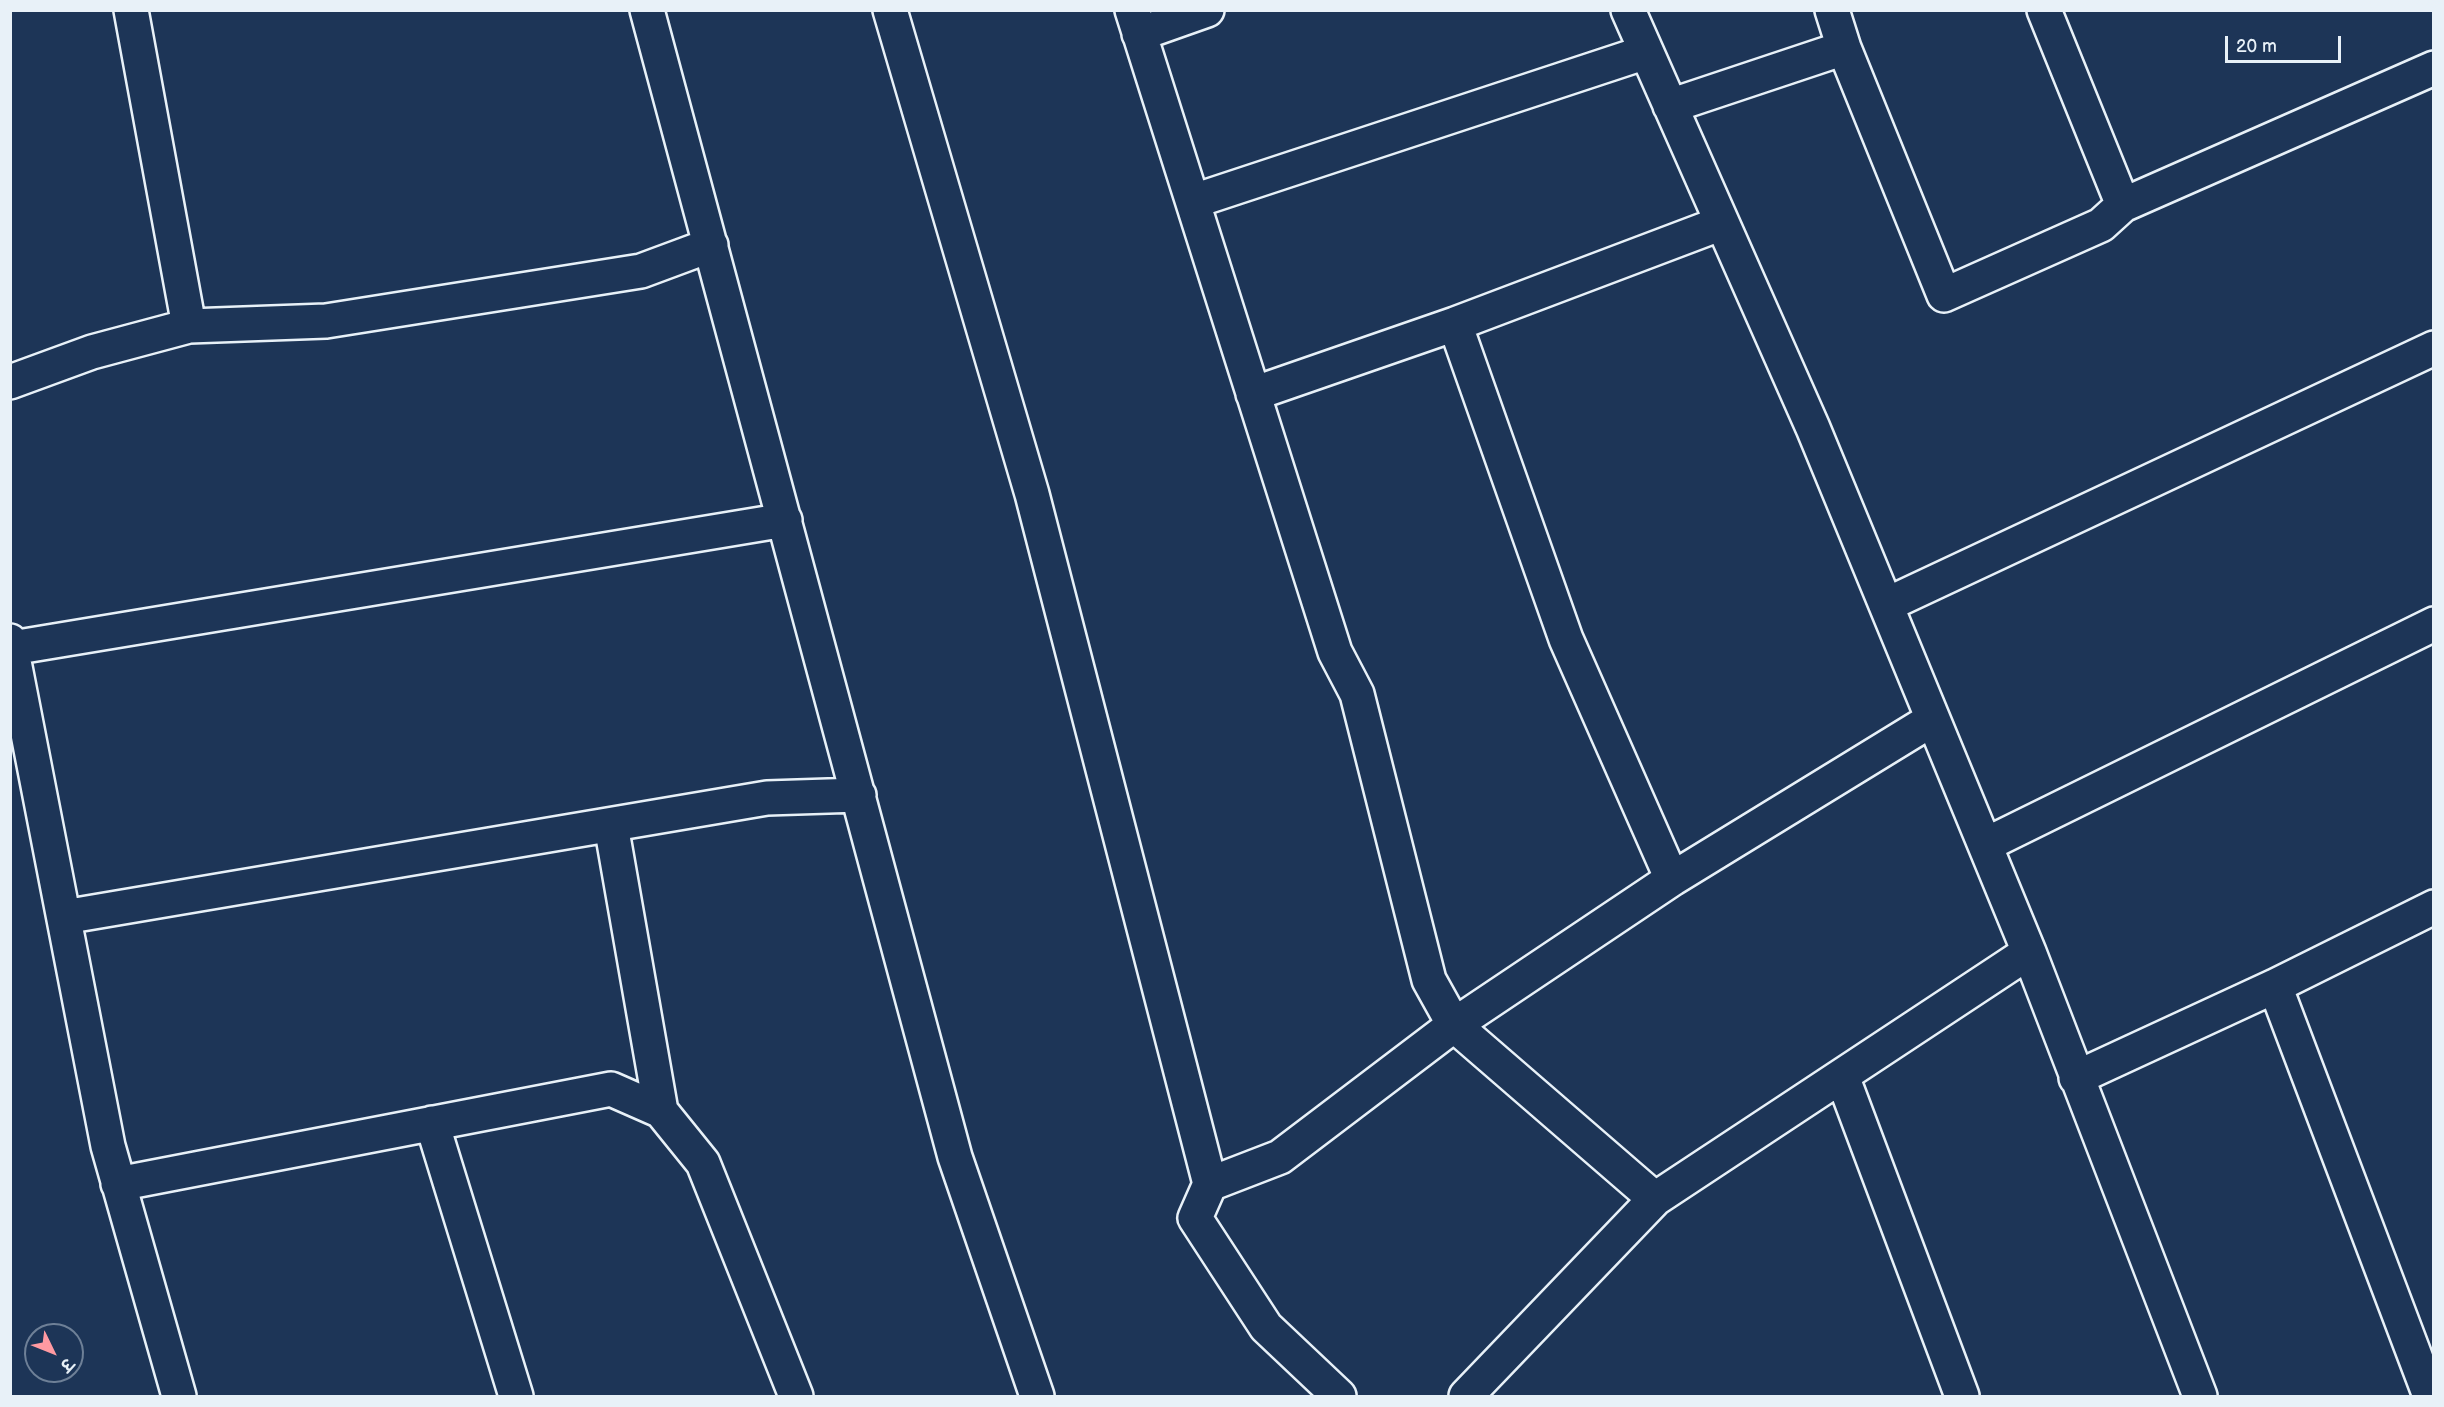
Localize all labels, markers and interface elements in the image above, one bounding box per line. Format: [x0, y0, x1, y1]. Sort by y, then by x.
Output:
scale bar [2228, 24, 2344, 62]
text: 20 m [2236, 36, 2277, 57]
north arrow [24, 1323, 84, 1383]
text: उ [55, 1354, 77, 1375]

